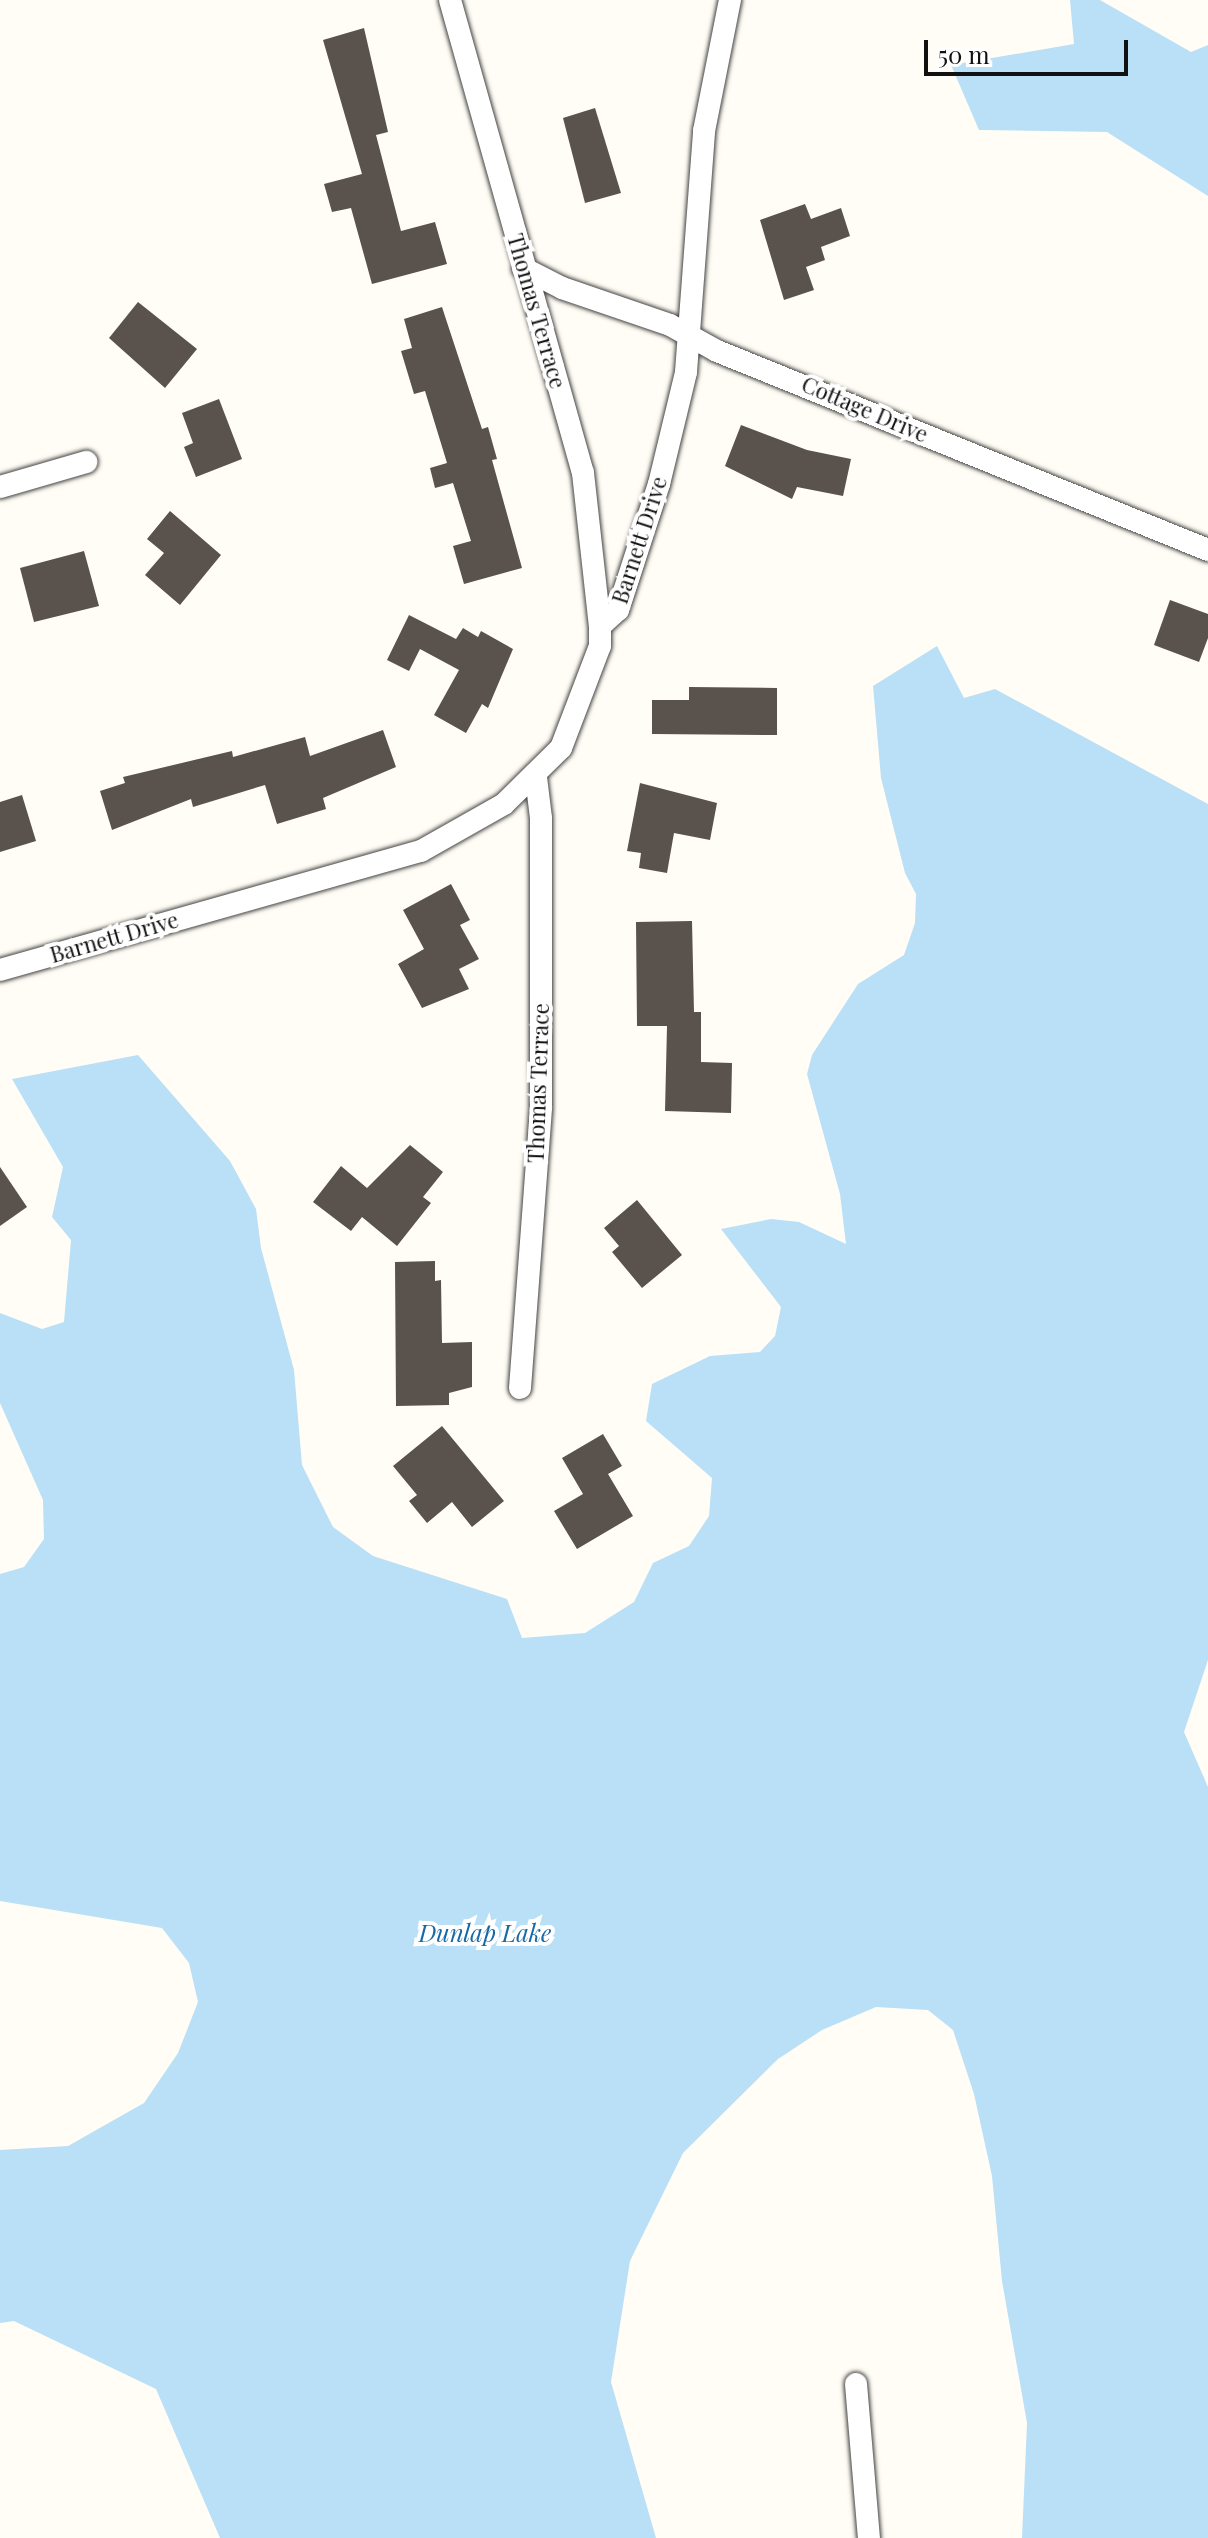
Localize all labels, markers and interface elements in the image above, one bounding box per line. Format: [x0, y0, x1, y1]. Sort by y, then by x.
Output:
scale bar [928, 24, 1132, 74]
text: 50 m [938, 38, 990, 70]
street label: Thomas Terrace [502, 230, 572, 392]
street label: Cottage Drive [798, 371, 932, 447]
street label: Barnett Drive [606, 473, 672, 607]
street label: Barnett Drive [47, 906, 181, 968]
street label: Thomas Terrace [522, 1002, 554, 1164]
water label: Dunlap Lake [419, 1919, 551, 1947]

